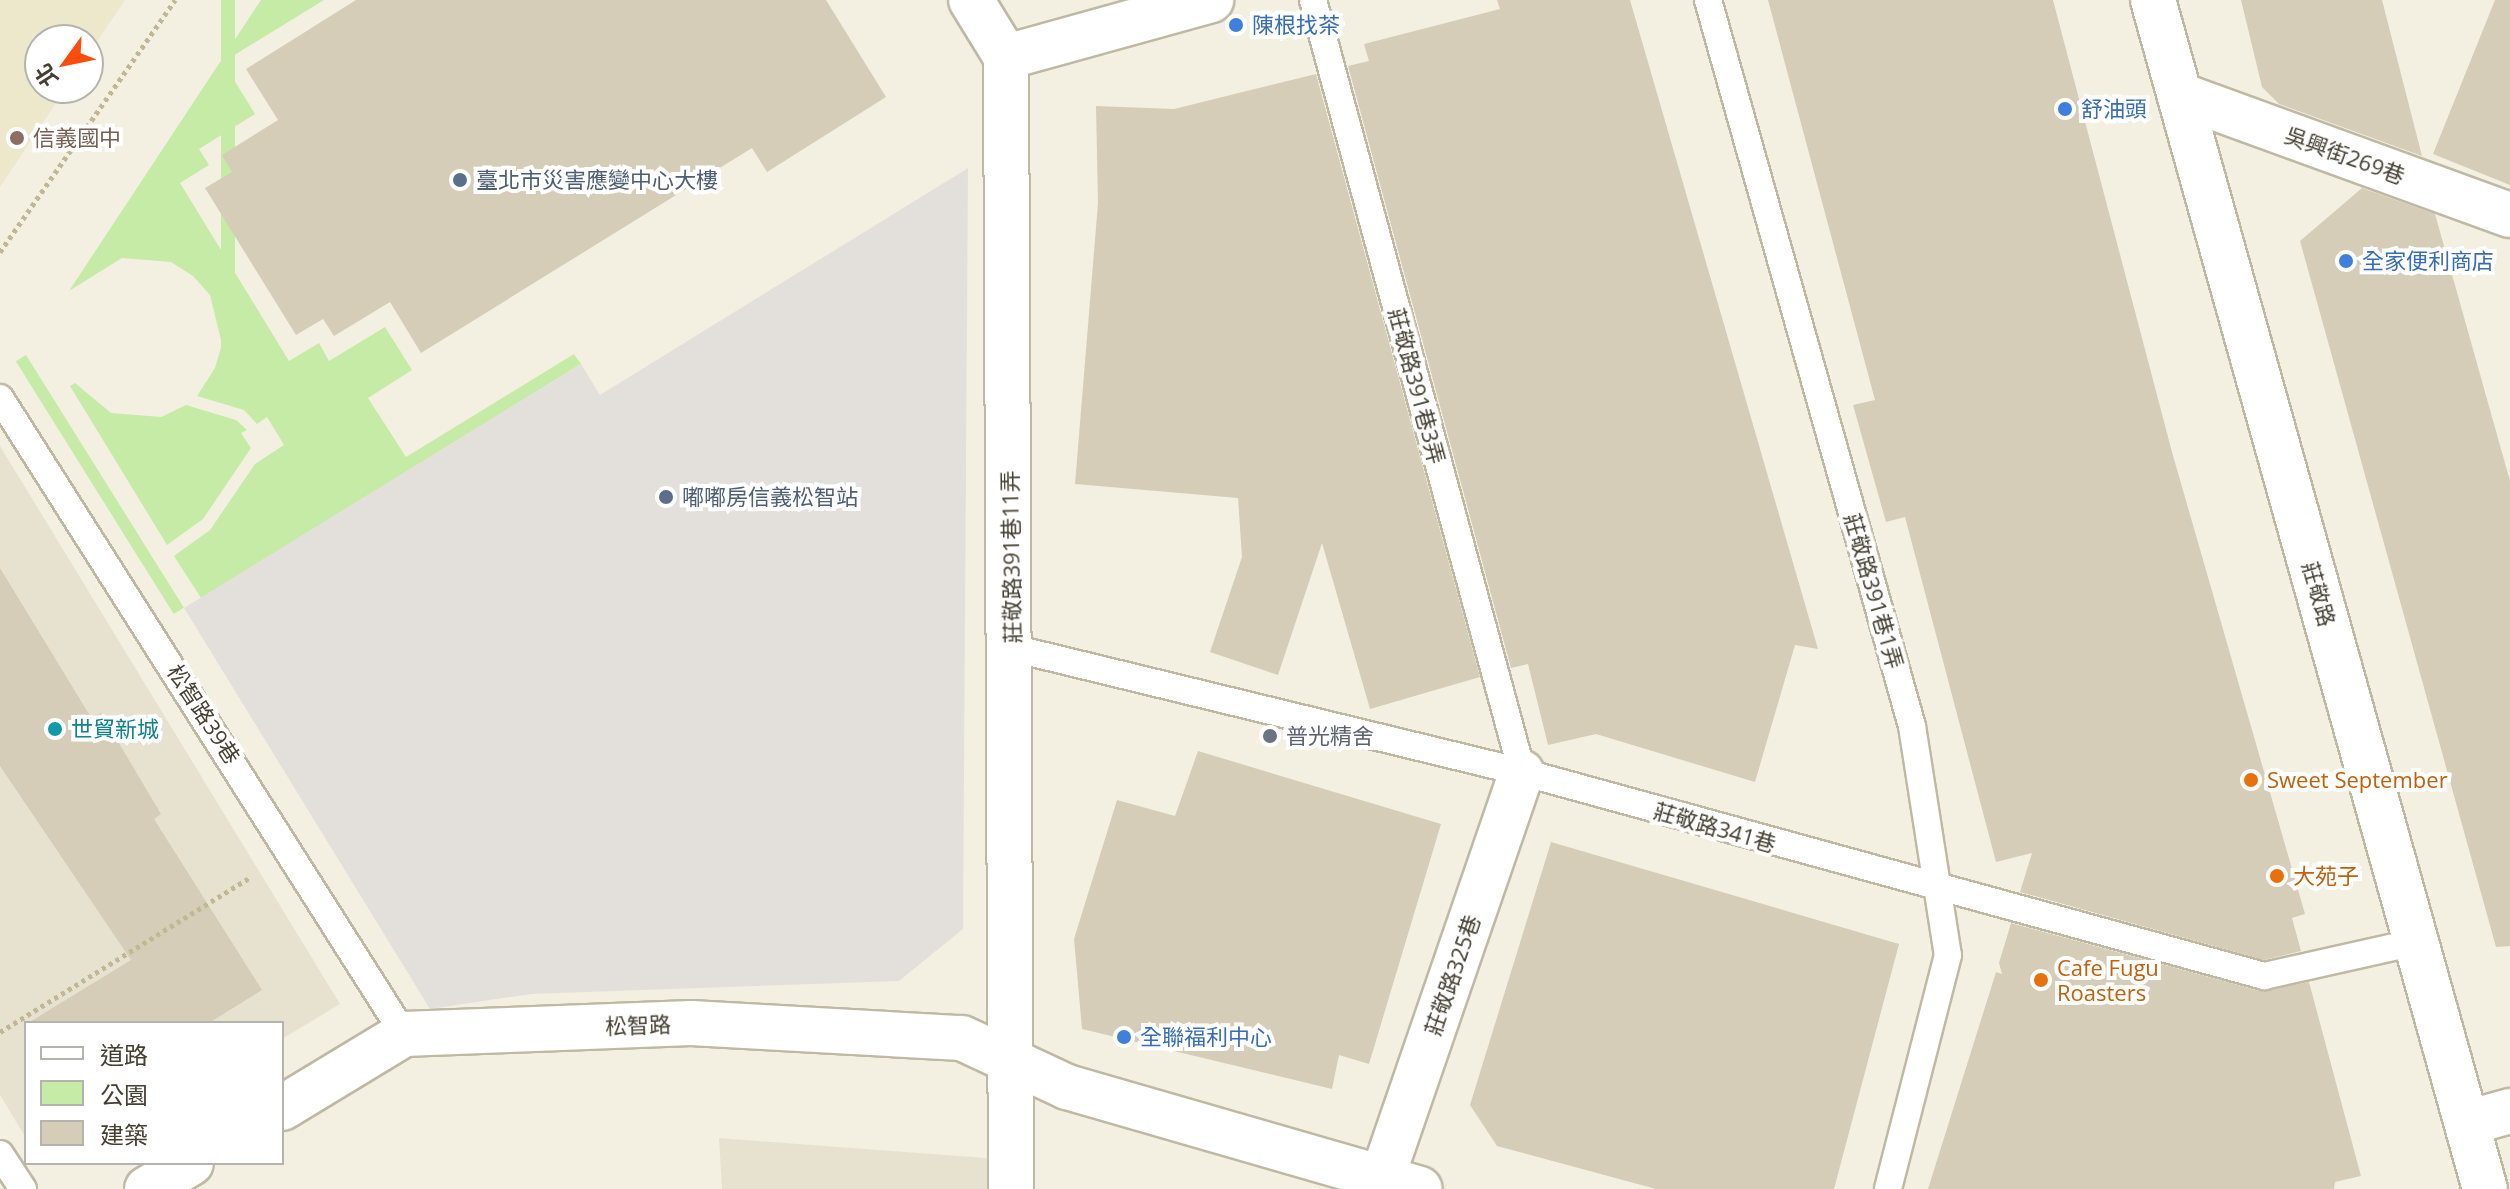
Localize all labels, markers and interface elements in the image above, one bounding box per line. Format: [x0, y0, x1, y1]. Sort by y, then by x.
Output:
place label: 陳根找茶 [1252, 12, 1340, 38]
marker: 陳根找茶 [1227, 16, 1245, 34]
north arrow [24, 24, 104, 104]
text: 北 [27, 59, 64, 93]
place label: 舒油頭 [2081, 96, 2147, 122]
marker: 舒油頭 [2056, 100, 2074, 118]
street label: 吳興街269巷 [2281, 121, 2409, 189]
place label: 信義國中 [33, 125, 121, 151]
marker: 信義國中 [8, 129, 26, 147]
place label: 臺北市災害應變中心大樓 [476, 167, 718, 193]
marker: 臺北市災害應變中心大樓 [451, 171, 469, 189]
place label: 全家便利商店 [2362, 248, 2494, 274]
marker: 全家便利商店 [2337, 252, 2355, 270]
street label: 莊敬路391巷3弄 [1384, 305, 1450, 467]
street label: 莊敬路391巷11弄 [996, 470, 1026, 644]
place label: 嘟嘟房信義松智站 [682, 484, 858, 510]
marker: 嘟嘟房信義松智站 [657, 488, 675, 506]
street label: 莊敬路391巷1弄 [1839, 510, 1909, 672]
street label: 莊敬路 [2297, 559, 2341, 629]
street label: 松智路39巷 [162, 659, 246, 769]
place label: 世貿新城 [71, 716, 159, 742]
marker: 世貿新城 [46, 720, 64, 738]
place label: 普光精舍 [1286, 723, 1374, 749]
marker: 普光精舍 [1261, 727, 1279, 745]
place label: Sweet September [2267, 767, 2448, 793]
marker: Sweet September [2242, 771, 2260, 789]
street label: 莊敬路341巷 [1651, 797, 1779, 857]
place label: 大苑子 [2293, 863, 2359, 889]
marker: 大苑子 [2268, 867, 2286, 885]
street label: 莊敬路325巷 [1419, 911, 1485, 1039]
place label: Cafe Fugu Roasters [2057, 954, 2159, 1006]
marker: Cafe Fugu Roasters [2032, 971, 2050, 989]
street label: 松智路 [605, 1011, 671, 1039]
legend [24, 1021, 284, 1165]
place label: 全聯福利中心 [1140, 1024, 1272, 1050]
marker: 全聯福利中心 [1115, 1028, 1133, 1046]
text: 道路 [100, 1038, 148, 1071]
text: 公園 [100, 1078, 148, 1111]
text: 建築 [100, 1118, 148, 1151]

